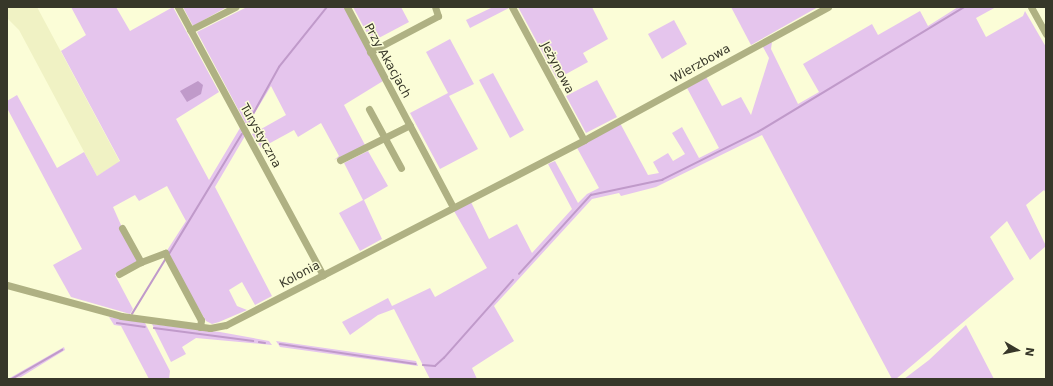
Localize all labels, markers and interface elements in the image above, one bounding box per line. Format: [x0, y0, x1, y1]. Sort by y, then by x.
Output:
street label: Przy Akacjach [361, 21, 413, 101]
street label: Jeżynowa [537, 40, 577, 96]
street label: Wierzbowa [669, 42, 733, 86]
street label: Turystyczna [236, 101, 284, 171]
street label: Kolonia [277, 258, 323, 292]
north arrow [997, 330, 1037, 370]
text: N [1022, 346, 1036, 358]

